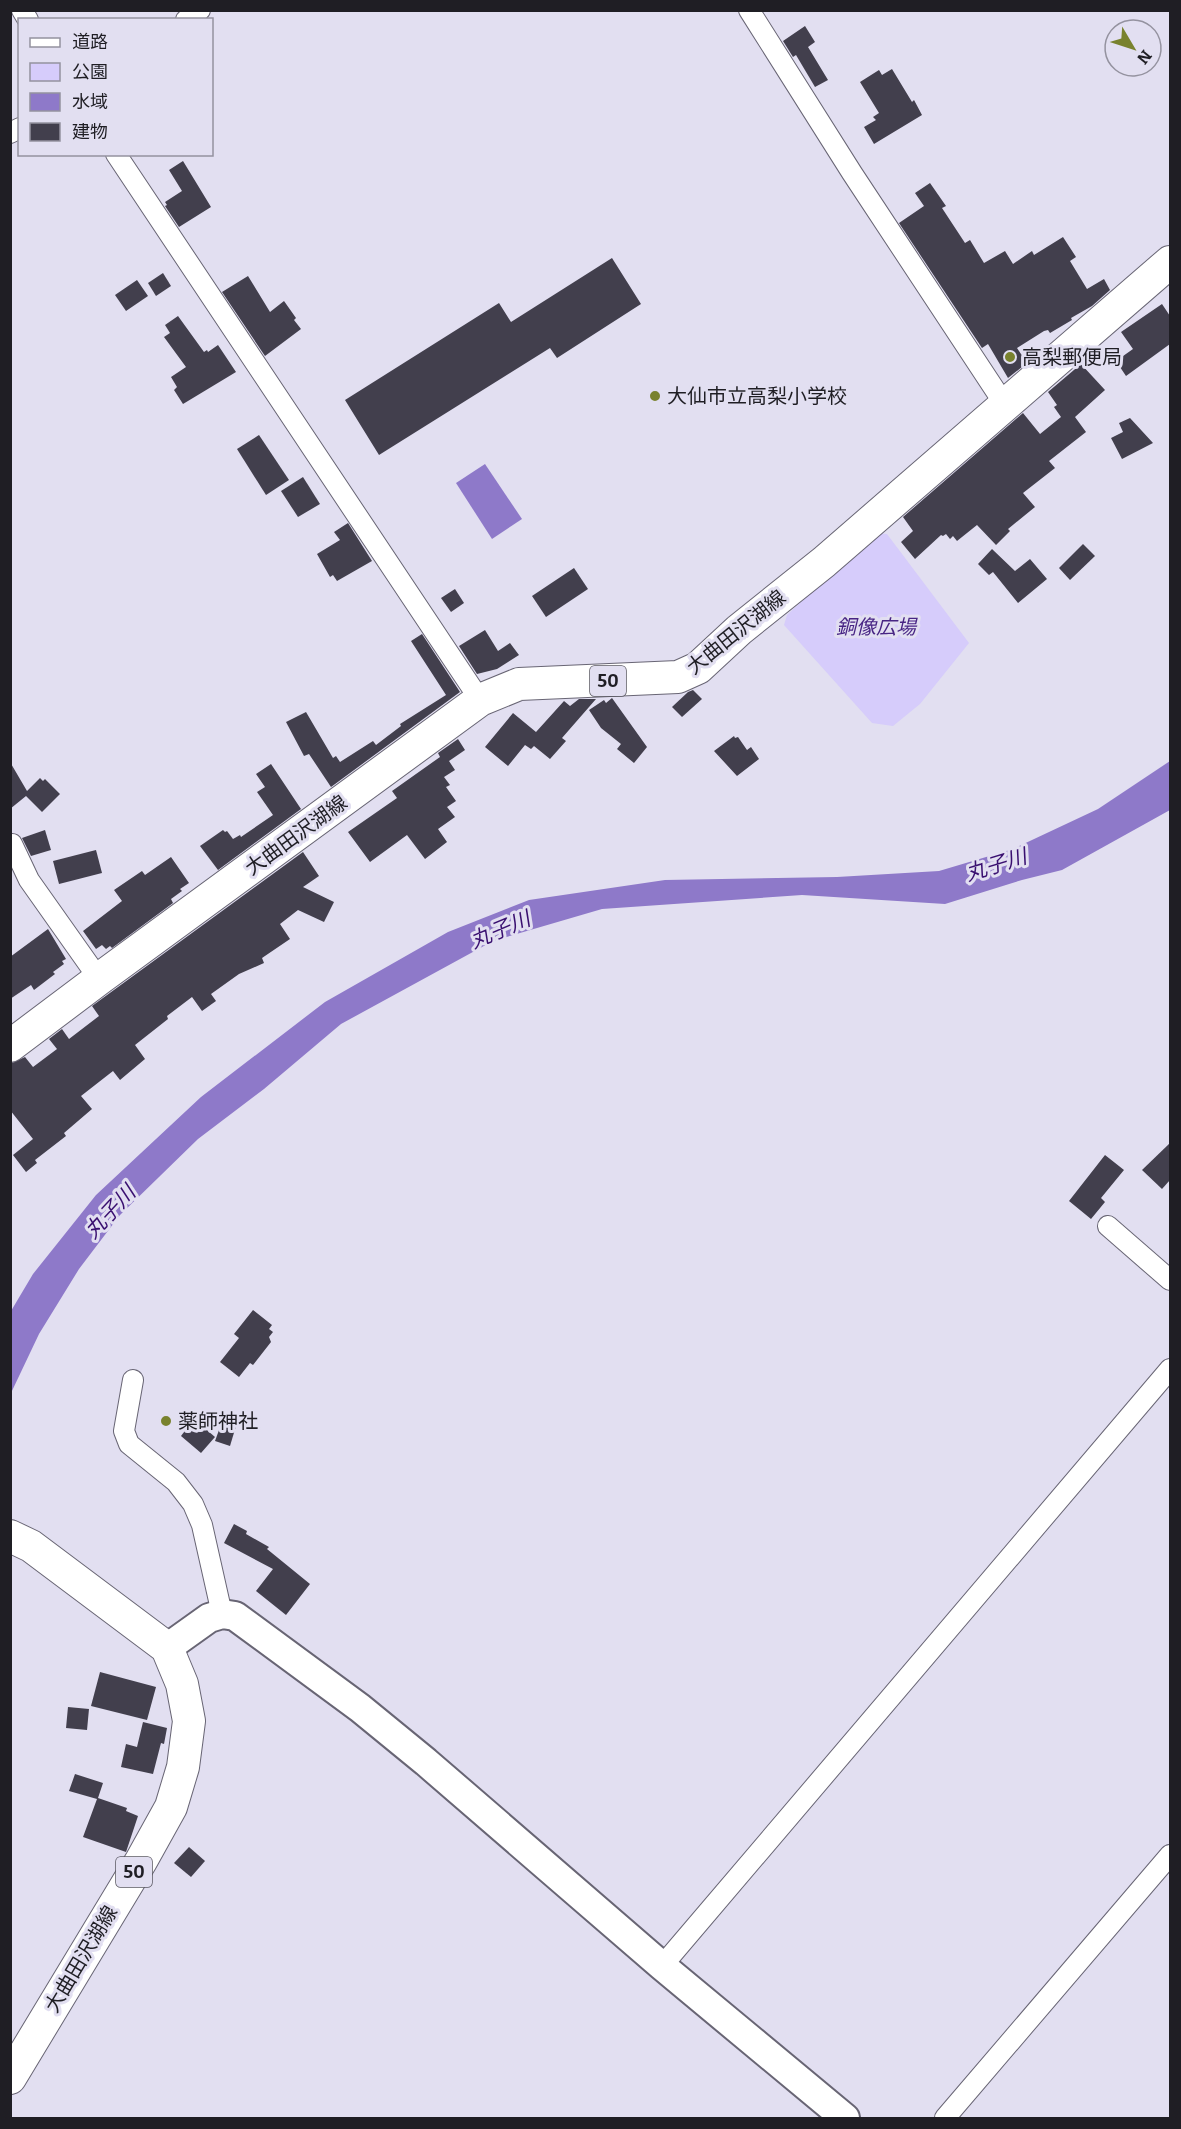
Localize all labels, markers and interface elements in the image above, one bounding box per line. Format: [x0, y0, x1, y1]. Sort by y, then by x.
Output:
legend [18, 18, 213, 156]
north arrow [1103, 18, 1163, 78]
text: 道路 [72, 31, 108, 53]
text: N [1133, 46, 1156, 68]
text: 公園 [72, 61, 108, 83]
text: 水域 [72, 91, 108, 113]
text: 建物 [72, 121, 108, 143]
place label: 高梨郵便局 [1022, 345, 1122, 369]
marker: 高梨郵便局 [1003, 350, 1017, 364]
place label: 大仙市立高梨小学校 [667, 384, 847, 408]
marker: 大仙市立高梨小学校 [648, 389, 662, 403]
street label: 大曲田沢湖線 [682, 585, 790, 679]
park label: 銅像広場 [836, 615, 918, 639]
road number: 50 [590, 666, 626, 696]
street label: 大曲田沢湖線 [240, 790, 352, 880]
water label: 丸子川 [962, 843, 1032, 887]
water label: 丸子川 [466, 905, 536, 954]
water label: 丸子川 [79, 1179, 142, 1244]
place label: 薬師神社 [178, 1409, 258, 1433]
marker: 薬師神社 [159, 1414, 173, 1428]
road number: 50 [116, 1857, 152, 1887]
street label: 大曲田沢湖線 [40, 1901, 122, 2017]

